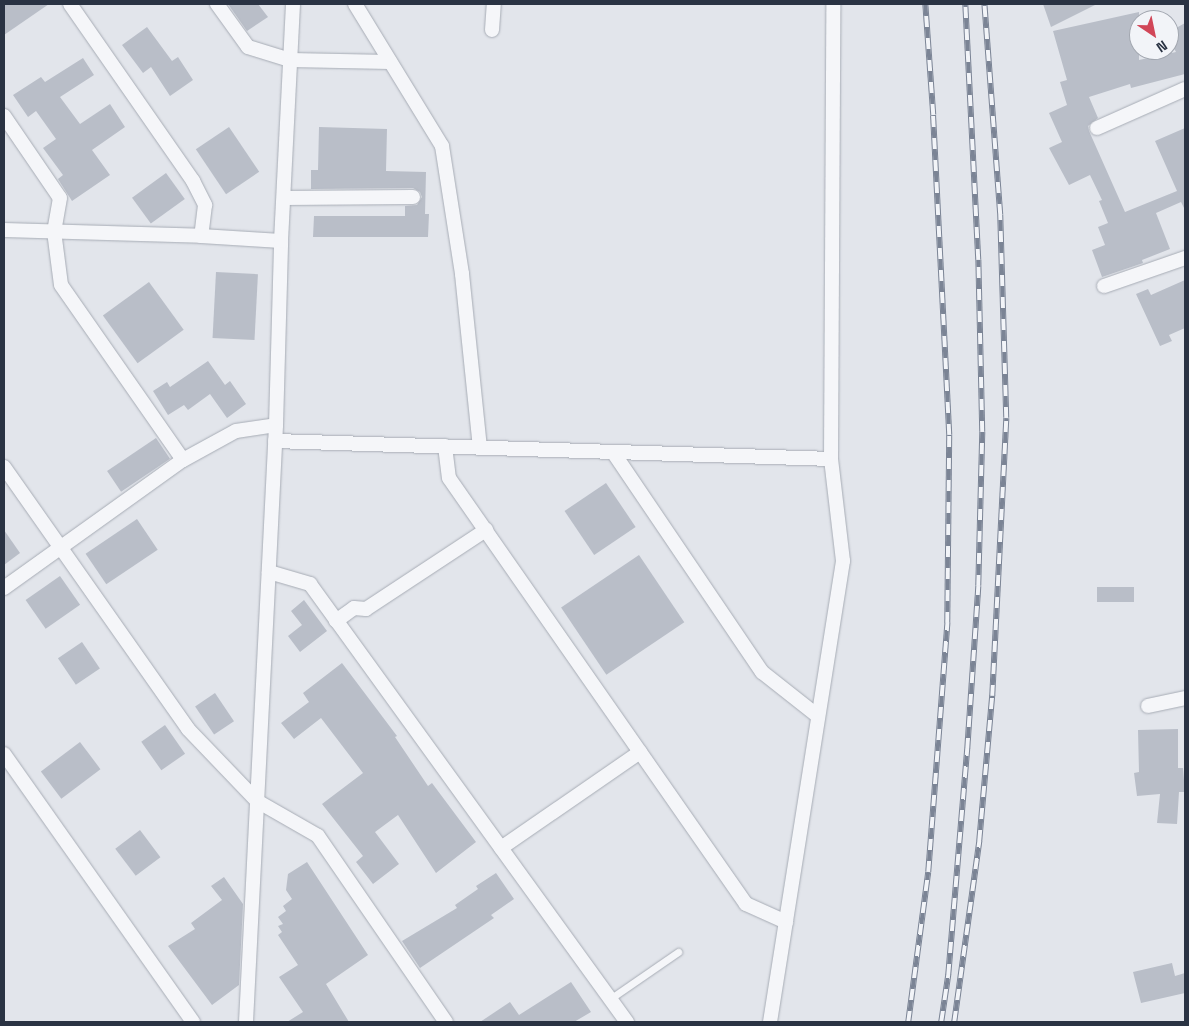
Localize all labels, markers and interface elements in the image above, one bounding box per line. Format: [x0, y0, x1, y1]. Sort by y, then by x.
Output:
north arrow [1129, 10, 1179, 60]
text: N [1153, 37, 1171, 57]

